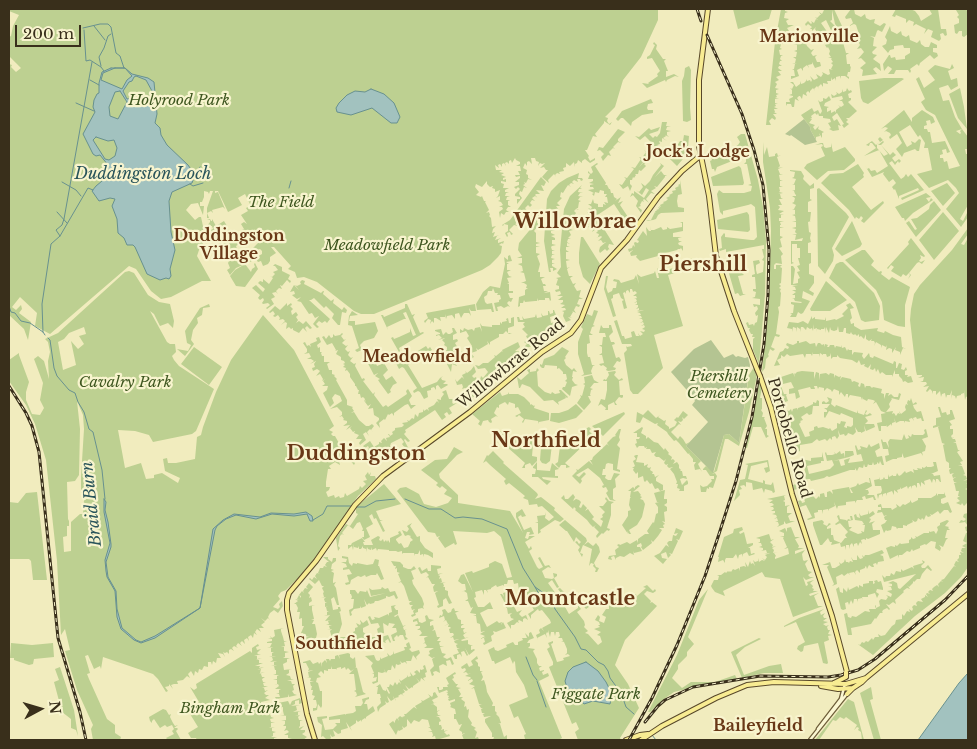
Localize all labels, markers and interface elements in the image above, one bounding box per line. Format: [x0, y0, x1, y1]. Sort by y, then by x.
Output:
scale bar [18, 15, 84, 47]
text: 200 m [23, 24, 74, 43]
district label: Marionville [759, 27, 859, 47]
park label: Holyrood Park [128, 92, 230, 110]
district label: Jock's Lodge [646, 142, 750, 162]
water label: Duddingston Loch [75, 164, 211, 184]
park label: The Field [248, 194, 314, 212]
district label: Willowbrae [514, 210, 636, 234]
district label: Duddingston Village [173, 226, 285, 264]
park label: Meadowfield Park [324, 237, 450, 255]
district label: Piershill [659, 253, 747, 277]
street label: Willowbrae Road [454, 315, 568, 413]
district label: Meadowfield [362, 347, 472, 367]
park label: Piershill Cemetery [687, 368, 751, 403]
park label: Cavalry Park [79, 374, 171, 392]
street label: Portobello Road [763, 376, 815, 500]
district label: Northfield [491, 429, 601, 453]
district label: Duddingston [287, 442, 425, 466]
water label: Braid Burn [78, 460, 106, 548]
district label: Mountcastle [505, 587, 635, 611]
district label: Southfield [295, 634, 383, 654]
north arrow [15, 684, 65, 734]
park label: Figgate Park [551, 686, 641, 704]
text: N [45, 700, 65, 715]
park label: Bingham Park [180, 700, 280, 718]
district label: Baileyfield [713, 716, 803, 736]

